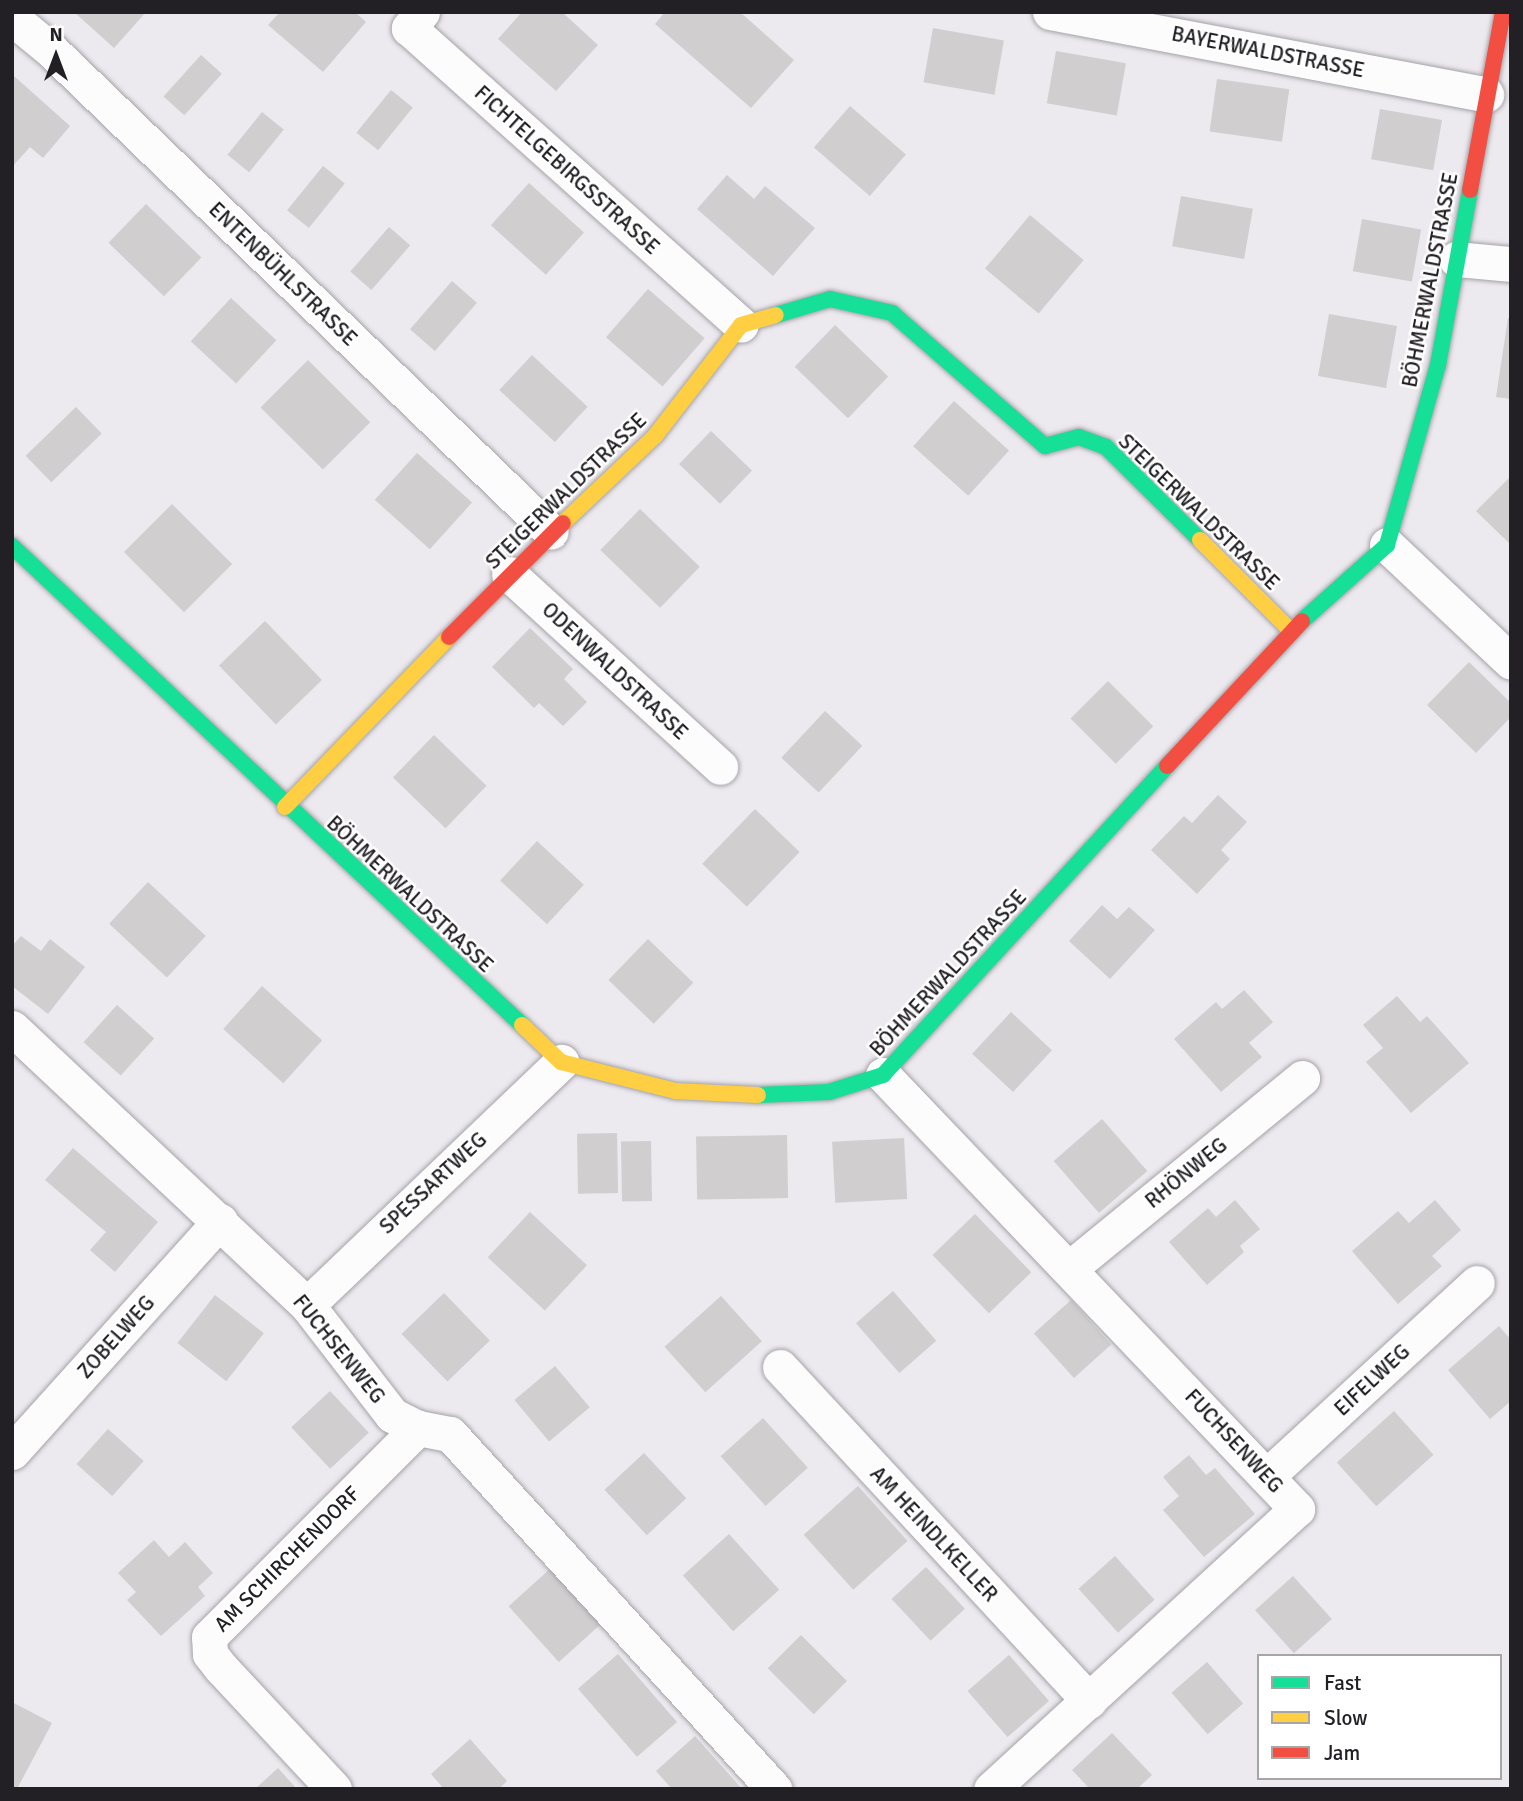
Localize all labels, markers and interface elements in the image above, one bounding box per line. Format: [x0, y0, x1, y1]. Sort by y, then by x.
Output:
north arrow [21, 21, 91, 91]
street label: BAYERWALDSTRASSE [1169, 21, 1367, 83]
text: N [49, 23, 63, 47]
street label: FICHTELGEBIRGSSTRASSE [469, 80, 665, 260]
street label: BÖHMERWALDSTRASSE [1397, 170, 1463, 390]
street label: ENTENBÜHLSTRASSE [204, 197, 362, 351]
street label: STEIGERWALDSTRASSE [480, 408, 652, 574]
street label: STEIGERWALDSTRASSE [1113, 429, 1285, 595]
street label: ODENWALDSTRASSE [537, 597, 693, 745]
street label: BÖHMERWALDSTRASSE [322, 810, 498, 978]
street label: BÖHMERWALDSTRASSE [864, 885, 1032, 1061]
street label: SPESSARTWEG [374, 1127, 492, 1239]
street label: RHÖNWEG [1140, 1132, 1232, 1214]
street label: ZOBELWEG [72, 1290, 160, 1384]
street label: FUCHSENWEG [287, 1290, 391, 1408]
street label: EIFELWEG [1329, 1339, 1415, 1421]
street label: FUCHSENWEG [1180, 1384, 1288, 1498]
street label: AM HEINDLKELLER [865, 1461, 1003, 1607]
street label: AM SCHIRCHENDORF [209, 1481, 365, 1637]
legend [1257, 1654, 1502, 1780]
text: Fast [1324, 1670, 1361, 1696]
text: Slow [1324, 1705, 1368, 1731]
text: Jam [1324, 1740, 1360, 1766]

